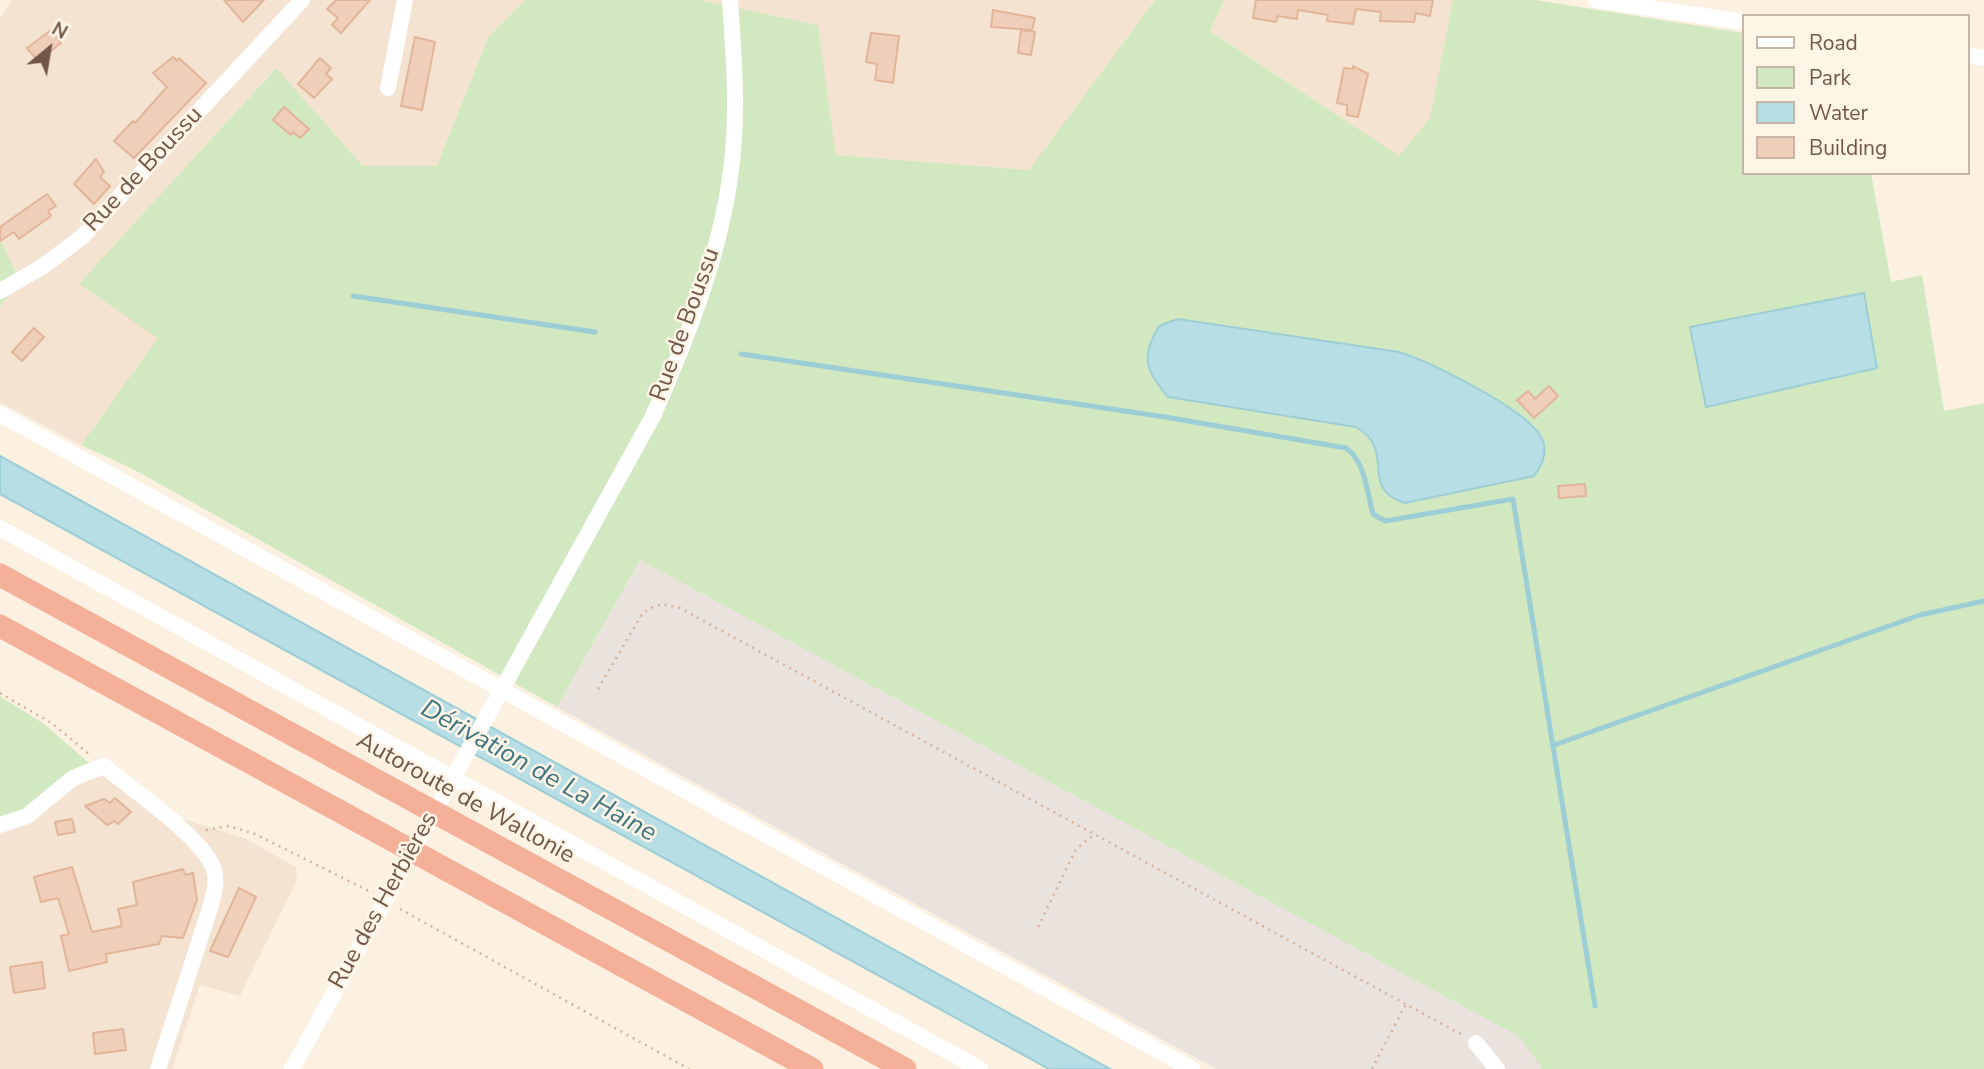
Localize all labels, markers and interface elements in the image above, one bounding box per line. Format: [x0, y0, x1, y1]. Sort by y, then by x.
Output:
north arrow [14, 14, 84, 84]
legend [1742, 14, 1970, 175]
text: N [47, 16, 72, 46]
text: Road [1809, 29, 1858, 57]
text: Park [1809, 64, 1851, 92]
text: Water [1809, 99, 1868, 127]
street label: Rue de Boussu [79, 101, 209, 239]
text: Building [1809, 134, 1887, 162]
street label: Rue de Boussu [645, 244, 727, 406]
water label: Dérivation de La Haine [415, 694, 661, 850]
street label: Autoroute de Wallonie [351, 727, 579, 871]
street label: Rue des Herbières [323, 808, 445, 994]

